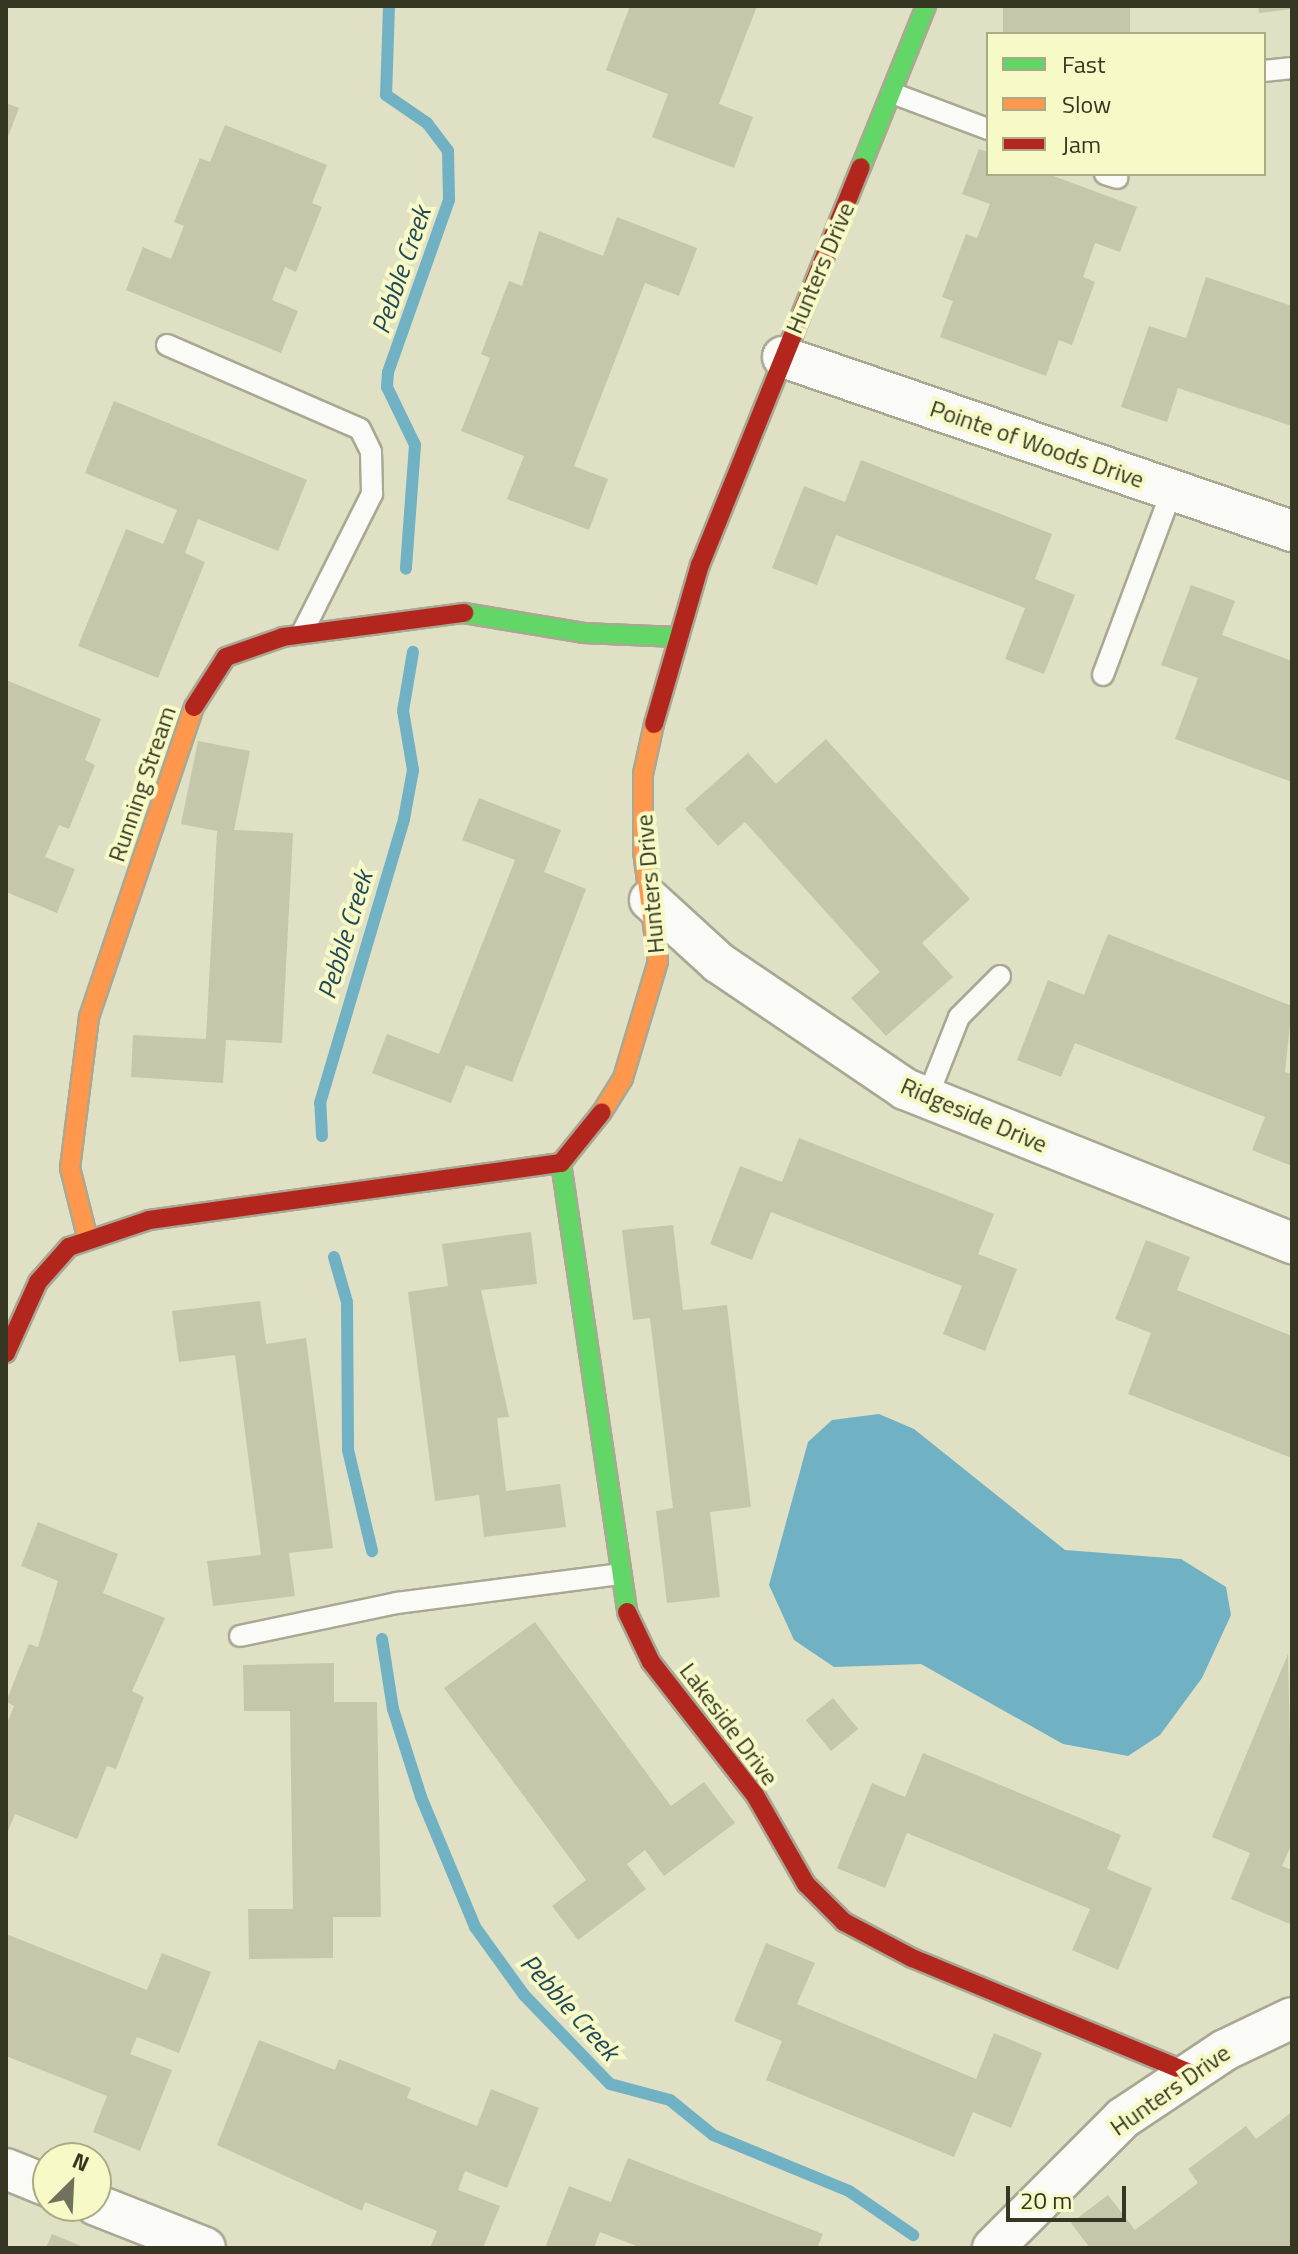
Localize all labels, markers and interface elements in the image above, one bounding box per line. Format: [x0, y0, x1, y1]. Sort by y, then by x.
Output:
legend [986, 32, 1266, 176]
text: Fast [1062, 46, 1105, 82]
text: Slow [1062, 86, 1111, 122]
text: Jam [1062, 126, 1101, 162]
street label: Hunters Drive [779, 198, 861, 338]
water label: Pebble Creek [365, 202, 437, 338]
street label: Pointe of Woods Drive [926, 394, 1148, 494]
street label: Running Stream [102, 702, 182, 866]
street label: Hunters Drive [630, 813, 670, 955]
water label: Pebble Creek [311, 867, 379, 1003]
street label: Ridgeside Drive [896, 1071, 1052, 1159]
street label: Lakeside Drive [674, 1657, 784, 1791]
water label: Pebble Creek [514, 1947, 626, 2067]
street label: Hunters Drive [1105, 2038, 1235, 2142]
north arrow [32, 2142, 112, 2222]
text: N [67, 2143, 95, 2181]
scale bar [1010, 2170, 1130, 2220]
text: 20 m [1020, 2182, 1072, 2218]

